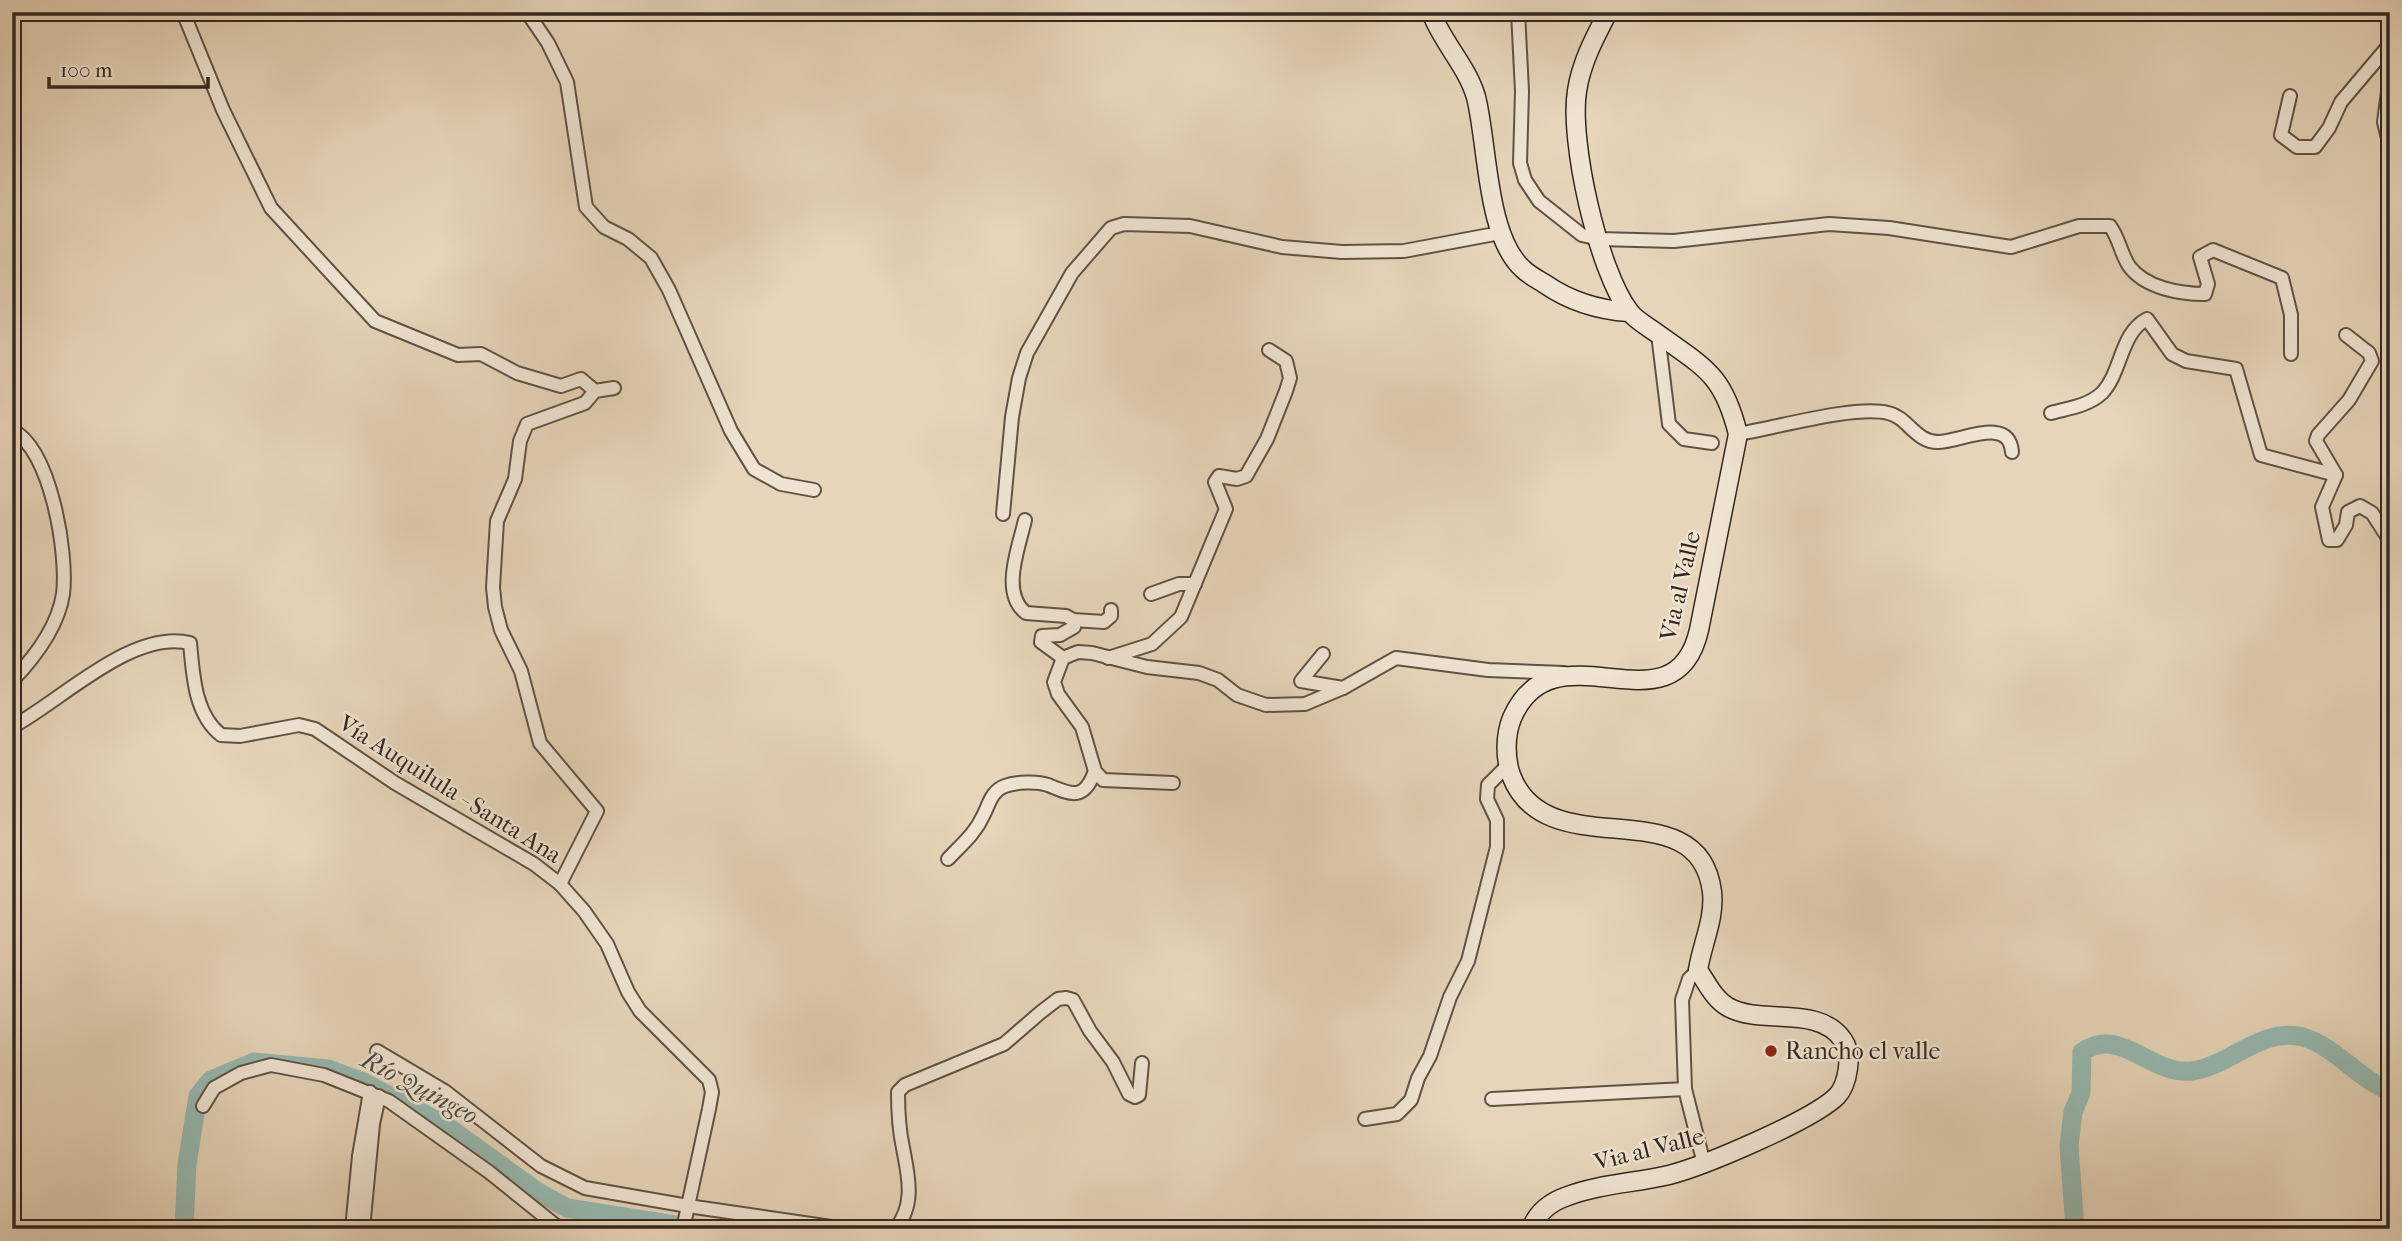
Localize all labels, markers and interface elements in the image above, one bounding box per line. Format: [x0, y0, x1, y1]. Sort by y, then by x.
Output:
scale bar [49, 46, 208, 90]
text: 100 m [60, 58, 113, 82]
street label: Via al Valle [1654, 528, 1706, 645]
street label: Vía Auquilula - Santa Ana [333, 708, 567, 870]
place label: Rancho el valle [1785, 1037, 1940, 1065]
water label: Río Quingeo [354, 1043, 483, 1131]
marker: Rancho el valle [1763, 1043, 1779, 1059]
street label: Via al Valle [1590, 1122, 1707, 1176]

